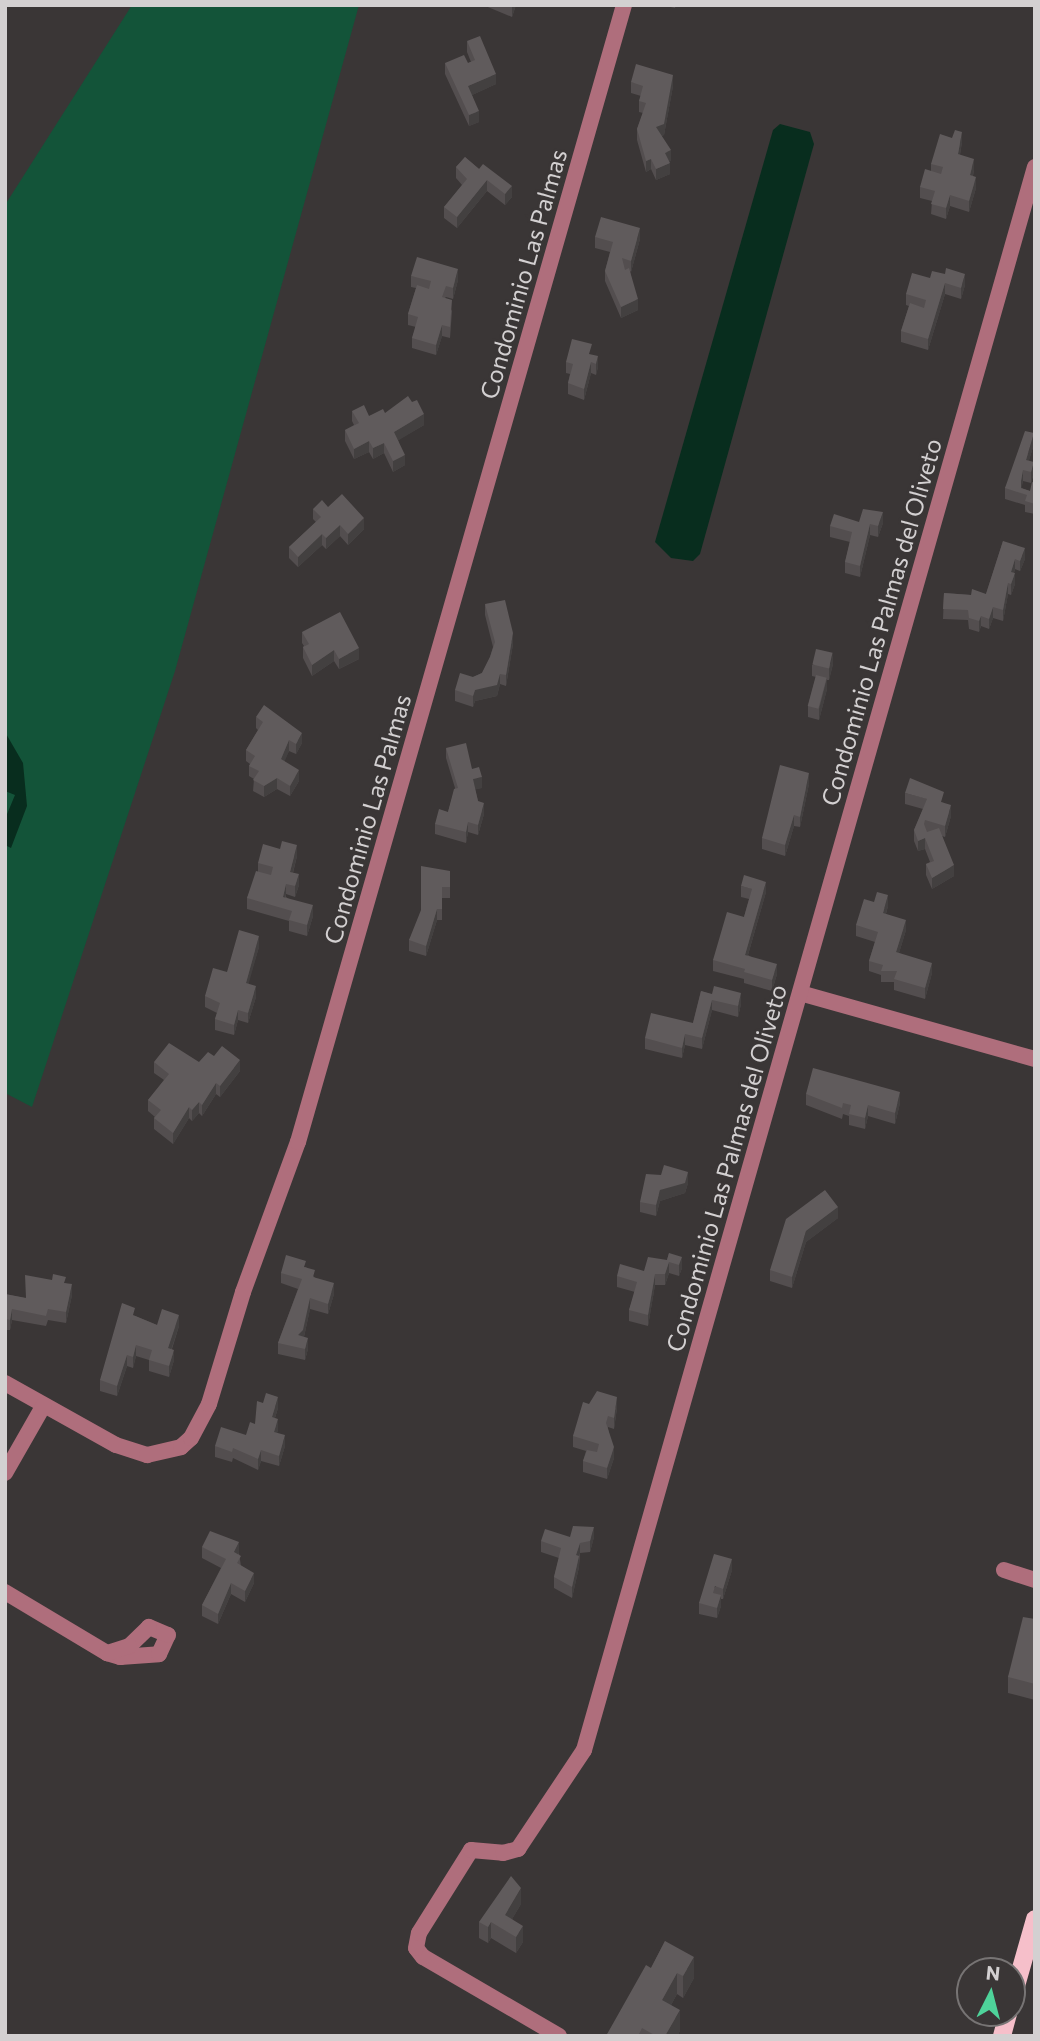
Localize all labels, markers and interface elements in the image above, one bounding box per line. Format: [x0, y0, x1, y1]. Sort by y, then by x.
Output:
street label: Condominio Las Palmas [474, 146, 572, 402]
street label: Condominio Las Palmas del Oliveto [815, 435, 947, 809]
street label: Condominio Las Palmas [318, 691, 416, 947]
street label: Condominio Las Palmas del Oliveto [660, 981, 792, 1355]
north arrow [956, 1957, 1026, 2027]
text: N [985, 1960, 1001, 1985]

